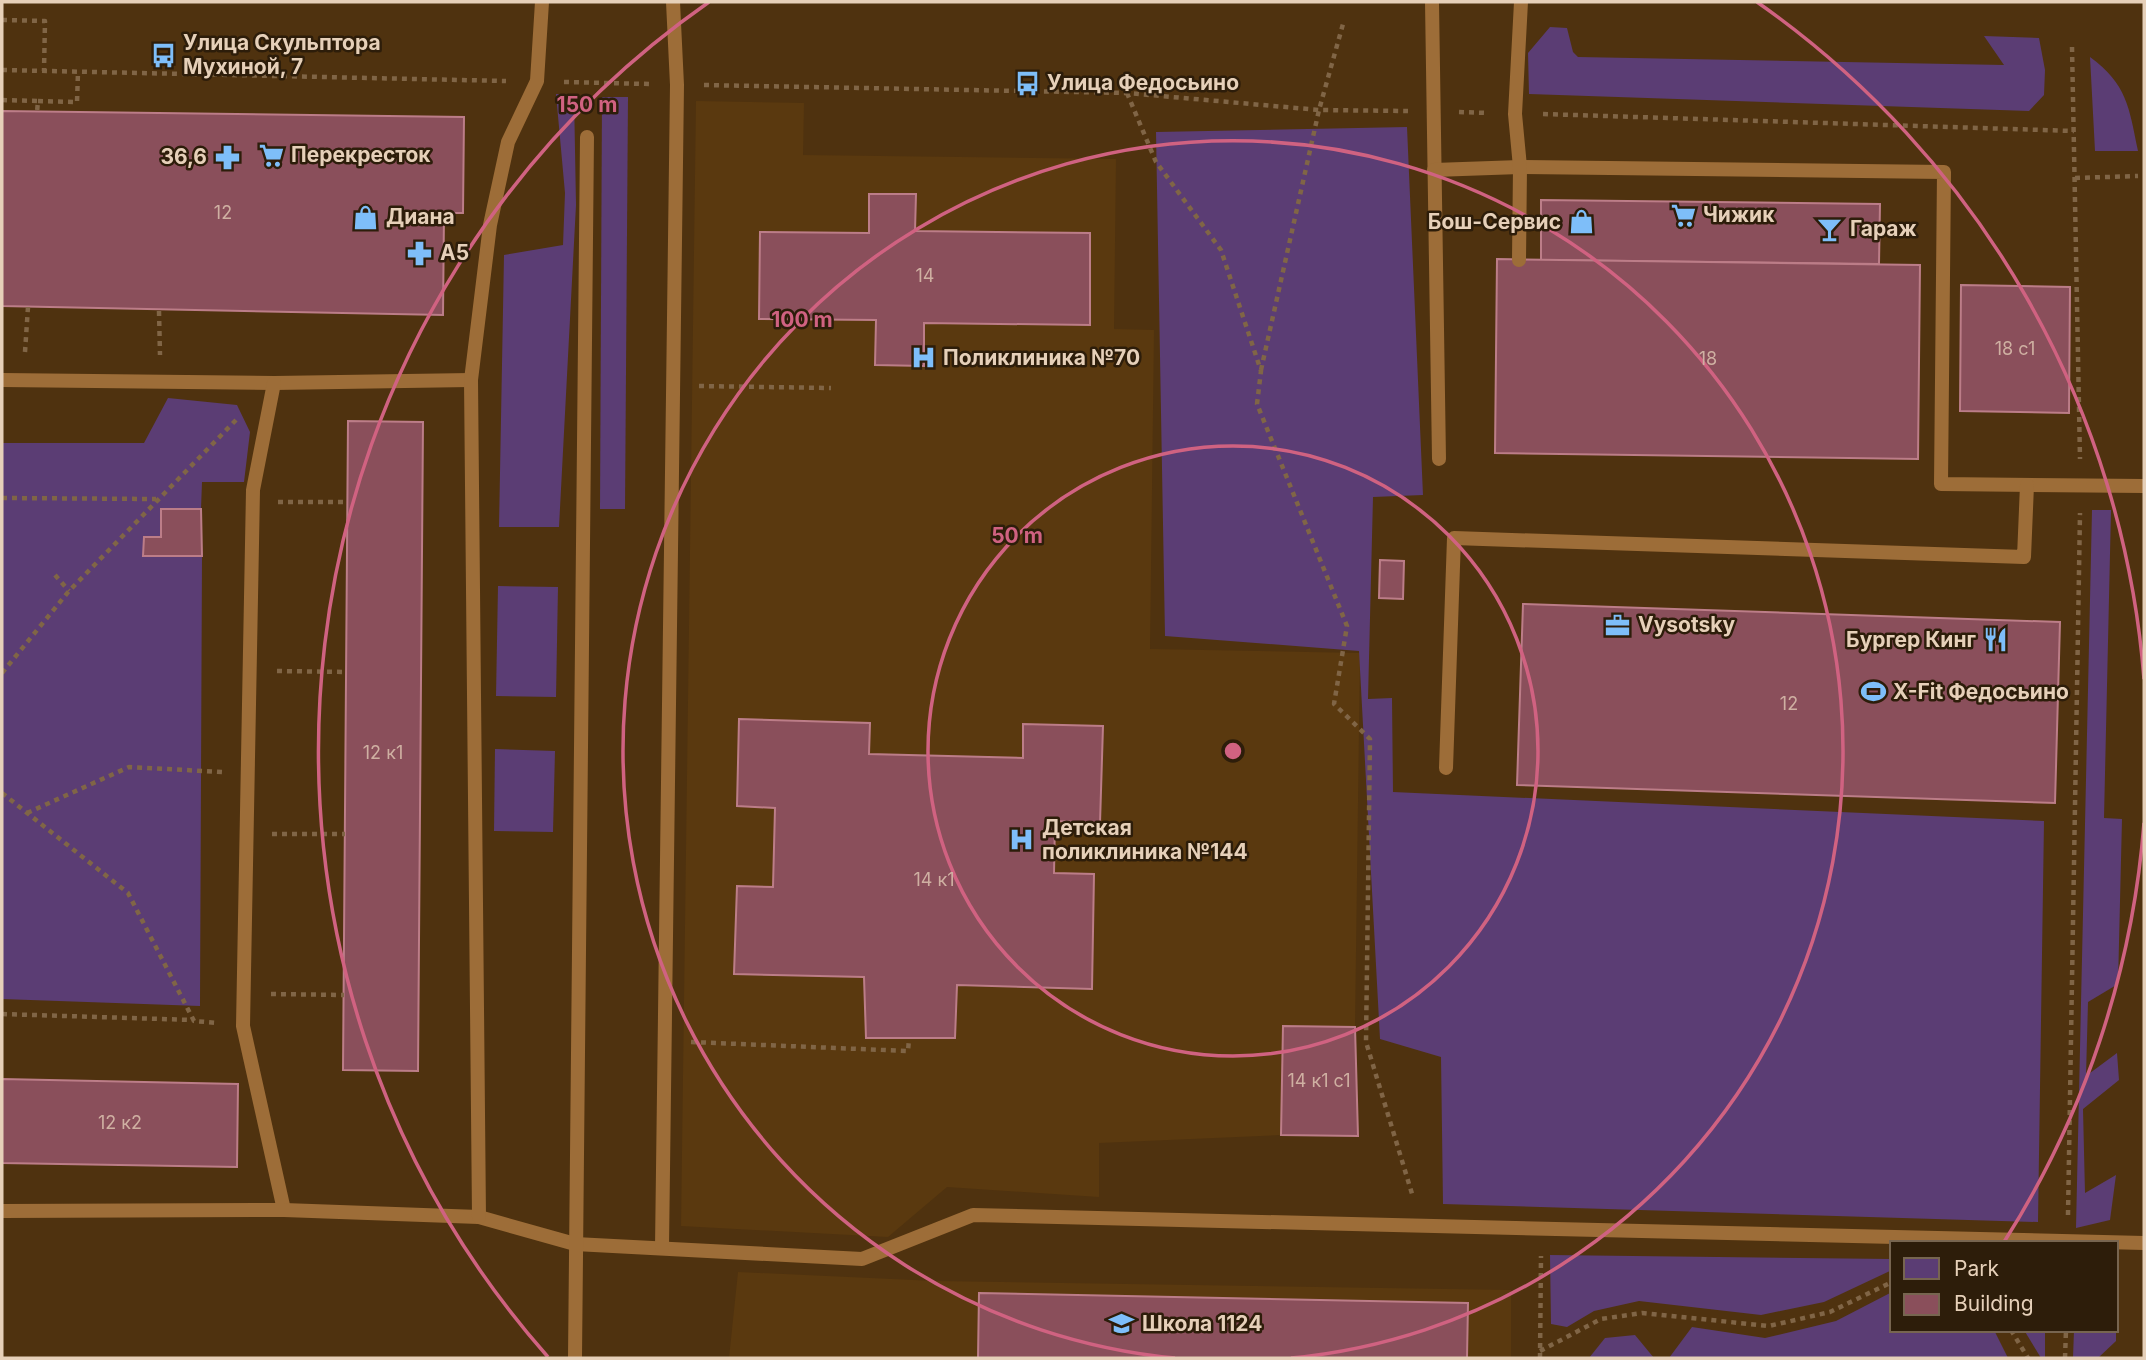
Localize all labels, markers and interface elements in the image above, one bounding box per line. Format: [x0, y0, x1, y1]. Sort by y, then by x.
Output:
place label: Улица Скульптора Мухиной, 7 [183, 30, 381, 79]
bus stop icon: Улица Скульптора Мухиной, 7 [149, 41, 177, 69]
bus stop icon: Улица Федосьино [1013, 69, 1041, 97]
place label: Улица Федосьино [1047, 70, 1239, 95]
text: 150 m [557, 92, 617, 117]
supermarket icon: Перекресток [257, 141, 285, 169]
place label: Перекресток [291, 142, 431, 167]
pharmacy icon: 36,6 [213, 143, 241, 171]
place label: 36,6 [160, 144, 207, 169]
supermarket icon: Чижик [1669, 201, 1697, 229]
house number: 12 [214, 202, 232, 223]
place label: Чижик [1703, 202, 1775, 227]
shop icon: Диана [352, 203, 380, 231]
place label: Диана [386, 204, 455, 229]
shop icon: Бош-Сервис [1567, 208, 1595, 236]
place label: Бош-Сервис [1428, 209, 1561, 234]
bar icon: Гараж [1816, 215, 1844, 243]
place label: Гараж [1850, 216, 1917, 241]
pharmacy icon: А5 [406, 239, 434, 267]
place label: А5 [440, 240, 469, 265]
house number: 14 [916, 265, 934, 286]
text: 100 m [771, 307, 833, 332]
house number: 18 с1 [1995, 338, 2035, 359]
hospital icon: Поликлиника №70 [909, 344, 937, 372]
place label: Поликлиника №70 [943, 345, 1140, 370]
house number: 18 [1699, 348, 1717, 369]
text: 50 m [991, 523, 1043, 548]
office icon: Vysotsky [1604, 611, 1632, 639]
place label: Vysotsky [1638, 612, 1736, 637]
restaurant icon: Бургер Кинг [1982, 626, 2010, 654]
place label: Бургер Кинг [1846, 627, 1976, 652]
sports icon: X-Fit Федосьино [1859, 678, 1887, 706]
place label: X-Fit Федосьино [1893, 679, 2069, 704]
house number: 12 [1780, 693, 1798, 714]
centre of rings [1221, 739, 1245, 763]
house number: 12 к1 [363, 742, 403, 763]
place label: Детская поликлиника №144 [1042, 815, 1248, 864]
hospital icon: Детская поликлиника №144 [1008, 826, 1036, 854]
house number: 14 к1 [913, 869, 955, 890]
house number: 14 к1 с1 [1287, 1070, 1351, 1091]
house number: 12 к2 [98, 1112, 142, 1133]
legend [1890, 1241, 2118, 1332]
text: Park [1954, 1256, 1999, 1281]
text: Building [1954, 1291, 2034, 1316]
school or university icon: Школа 1124 [1108, 1310, 1136, 1338]
place label: Школа 1124 [1142, 1311, 1262, 1336]

